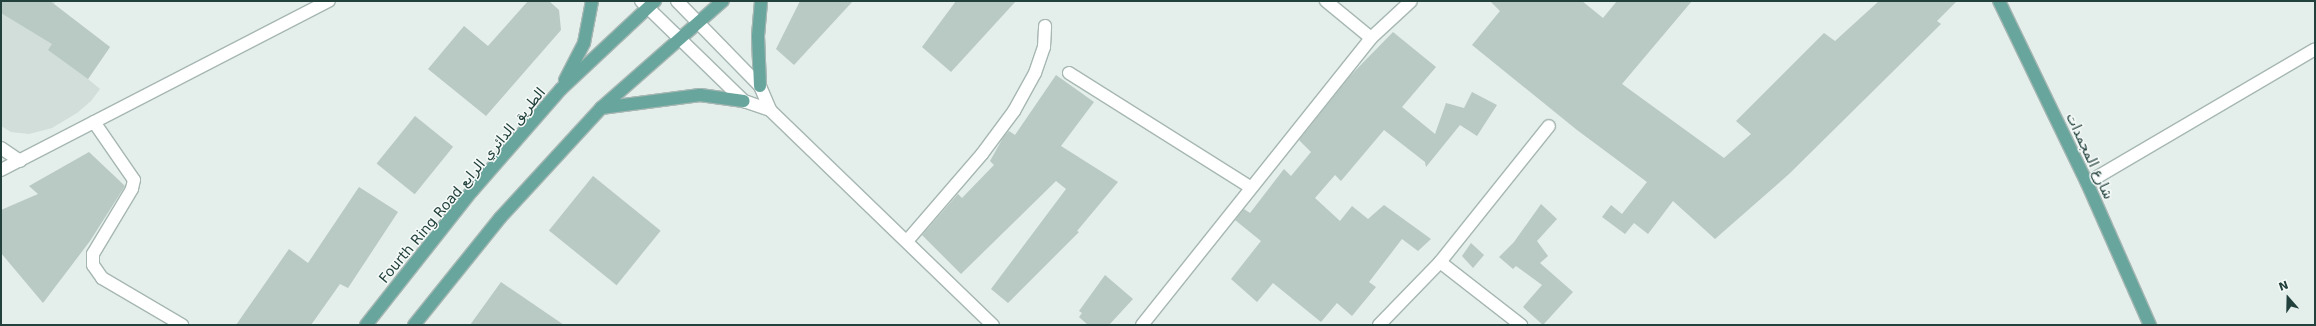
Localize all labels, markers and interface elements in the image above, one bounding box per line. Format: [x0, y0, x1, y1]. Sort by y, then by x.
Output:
street label: Fourth Ring Road الطريق الدائري الرابع [375, 84, 549, 286]
street label: شارع المجمدات [2063, 110, 2117, 202]
north arrow [2268, 278, 2308, 318]
text: N [2277, 279, 2290, 294]

